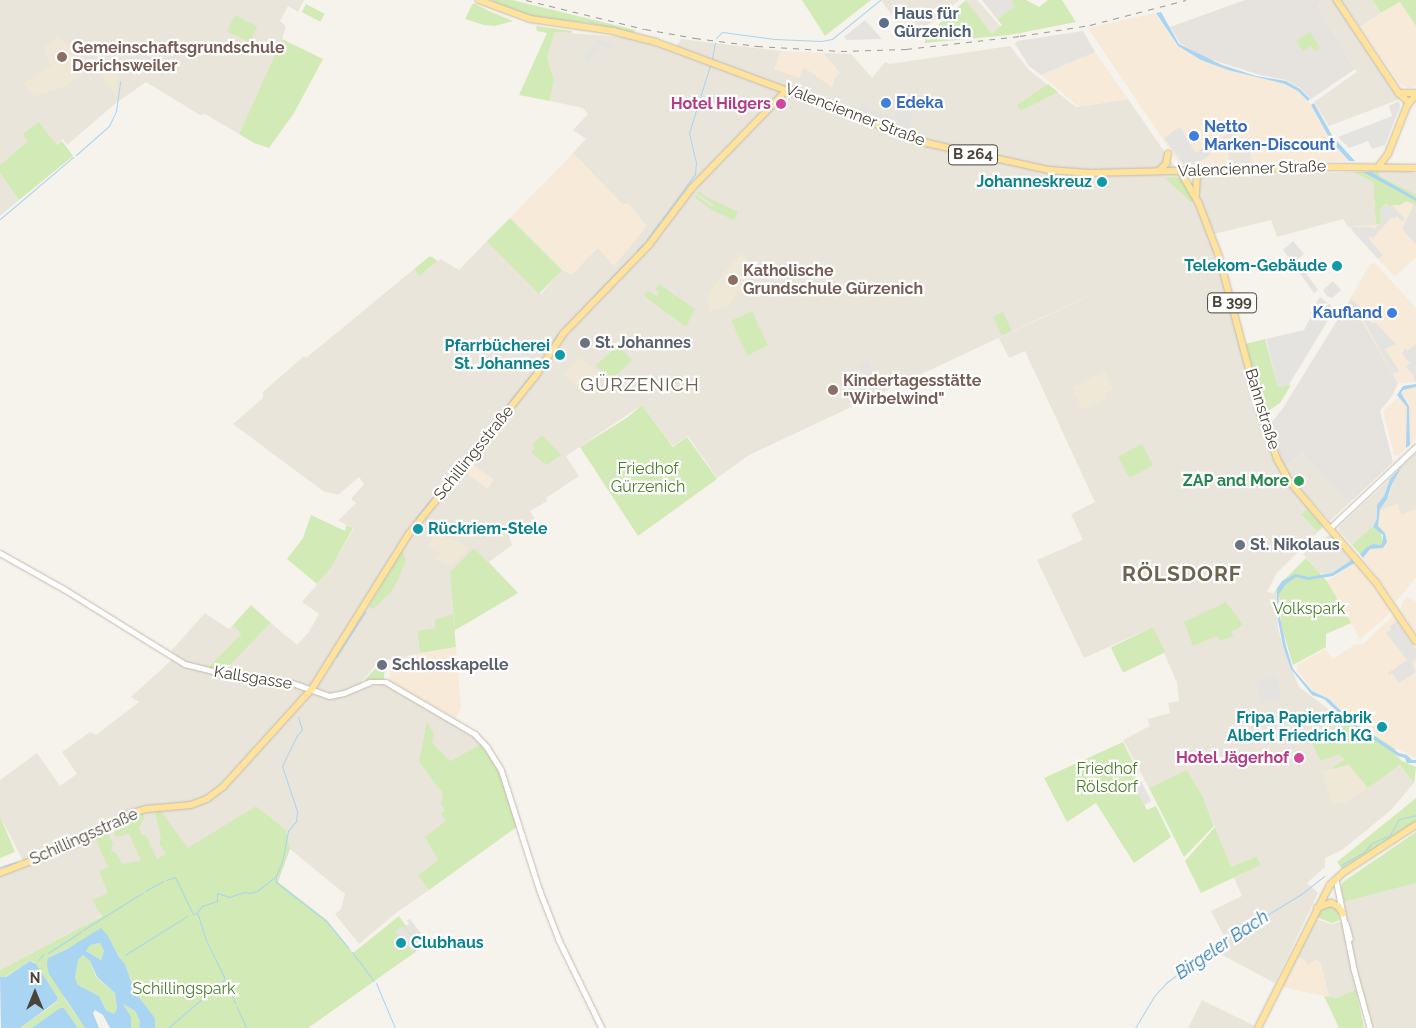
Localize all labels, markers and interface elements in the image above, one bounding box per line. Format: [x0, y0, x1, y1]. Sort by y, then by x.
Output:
place label: Haus für Gürzenich [894, 4, 971, 42]
marker: Haus für Gürzenich [878, 17, 890, 29]
place label: Gemeinschaftsgrundschule Derichsweiler [72, 38, 284, 76]
marker: Gemeinschaftsgrundschule Derichsweiler [56, 51, 68, 63]
street label: Valencienner Straße [782, 79, 928, 151]
place label: Edeka [896, 93, 943, 113]
place label: Hotel Hilgers [670, 94, 771, 114]
marker: Edeka [880, 97, 892, 109]
marker: Hotel Hilgers [775, 98, 787, 110]
place label: Netto Marken-Discount [1204, 117, 1335, 155]
marker: Netto Marken-Discount [1188, 130, 1200, 142]
road number: B 264 [948, 142, 998, 168]
street label: Valencienner Straße [1177, 157, 1327, 181]
place label: Johanneskreuz [977, 172, 1092, 192]
marker: Johanneskreuz [1096, 176, 1108, 188]
place label: Telekom-Gebäude [1184, 256, 1327, 276]
marker: Telekom-Gebäude [1331, 260, 1343, 272]
place label: Katholische Grundschule Gürzenich [743, 261, 923, 299]
marker: Katholische Grundschule Gürzenich [727, 274, 739, 286]
road number: B 399 [1207, 290, 1257, 316]
place label: Kaufland [1313, 303, 1382, 323]
marker: Kaufland [1386, 307, 1398, 319]
place label: St. Johannes [595, 333, 691, 353]
place label: Pfarrbücherei St. Johannes [445, 336, 550, 374]
marker: St. Johannes [579, 337, 591, 349]
marker: Pfarrbücherei St. Johannes [554, 349, 566, 361]
street label: Bahnstraße [1241, 366, 1283, 452]
place label: Kindertagesstätte "Wirbelwind" [843, 371, 981, 409]
district label: GÜRZENICH [579, 374, 701, 396]
marker: Kindertagesstätte "Wirbelwind" [827, 384, 839, 396]
street label: Schillingsstraße [430, 402, 518, 504]
park label: Friedhof Gürzenich [611, 459, 685, 497]
place label: ZAP and More [1182, 471, 1289, 491]
marker: ZAP and More [1293, 475, 1305, 487]
place label: Rückriem-Stele [428, 519, 548, 539]
marker: Rückriem-Stele [412, 523, 424, 535]
place label: St. Nikolaus [1250, 535, 1340, 555]
marker: St. Nikolaus [1234, 539, 1246, 551]
district label: RÖLSDORF [1121, 561, 1243, 587]
park label: Volkspark [1273, 599, 1345, 619]
place label: Schlosskapelle [392, 655, 509, 675]
marker: Schlosskapelle [376, 659, 388, 671]
street label: Kallsgasse [213, 662, 293, 694]
place label: Fripa Papierfabrik Albert Friedrich KG [1227, 708, 1372, 746]
marker: Fripa Papierfabrik Albert Friedrich KG [1376, 721, 1388, 733]
place label: Hotel Jägerhof [1175, 748, 1289, 768]
marker: Hotel Jägerhof [1293, 752, 1305, 764]
park label: Friedhof Rölsdorf [1076, 759, 1138, 797]
street label: Schillingsstraße [27, 805, 141, 869]
water label: Birgeler Bach [1171, 906, 1273, 984]
place label: Clubhaus [411, 933, 484, 953]
marker: Clubhaus [395, 937, 407, 949]
north arrow [10, 968, 60, 1018]
text: N [30, 970, 40, 986]
park label: Schillingspark [132, 979, 236, 999]

